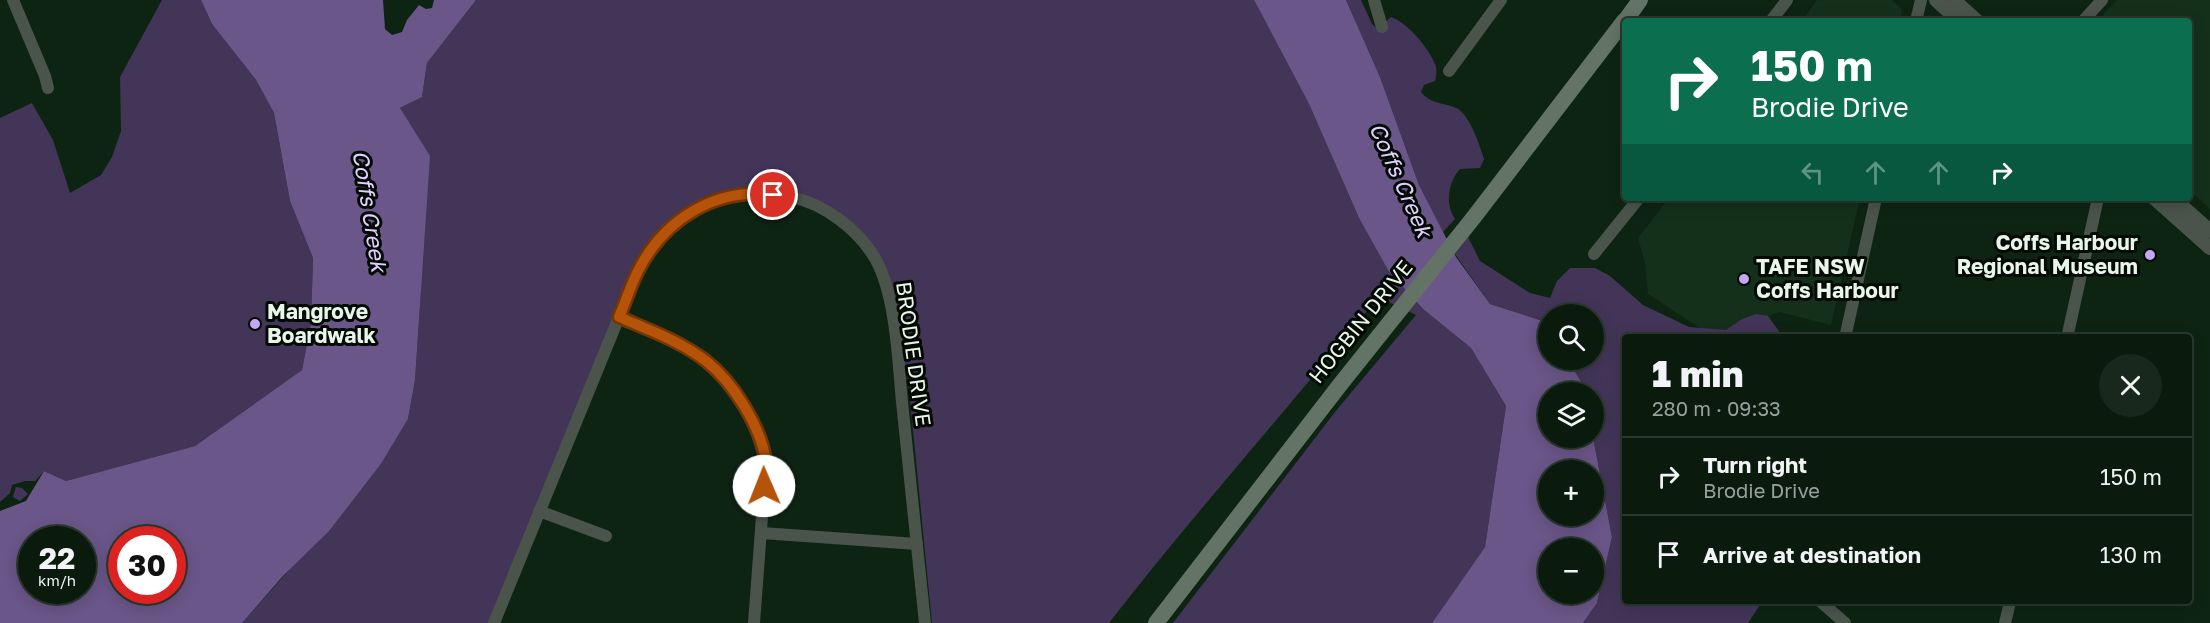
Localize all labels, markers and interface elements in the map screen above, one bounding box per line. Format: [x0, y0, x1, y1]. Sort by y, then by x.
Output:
text: 150 m [1751, 40, 1873, 90]
icon: right [1652, 42, 1730, 120]
text: Brodie Drive [1751, 91, 1909, 123]
water label: Coffs Creek [1364, 118, 1440, 244]
water label: Coffs Creek [348, 148, 394, 276]
icon: left [1796, 156, 1829, 189]
icon: ahead [1859, 156, 1892, 189]
icon: ahead [1922, 156, 1955, 189]
icon: right [1985, 156, 2018, 189]
pin [747, 169, 798, 220]
icon: arrive [756, 178, 789, 211]
place label: Coffs Harbour Regional Museum [1957, 229, 2138, 279]
marker: Coffs Harbour Regional Museum [2143, 248, 2157, 262]
place label: TAFE NSW Coffs Harbour [1756, 253, 1899, 303]
street label: HOGBIN DRIVE [1303, 255, 1418, 388]
marker: TAFE NSW Coffs Harbour [1737, 272, 1751, 286]
street label: BRODIE DRIVE [891, 280, 937, 428]
place label: Mangrove Boardwalk [267, 298, 376, 348]
map controls [1538, 304, 1604, 604]
button: search [1538, 304, 1604, 370]
marker: Mangrove Boardwalk [248, 317, 262, 331]
text: 1 min [1652, 352, 1743, 395]
button: close [2099, 354, 2162, 417]
button: layers [1538, 382, 1604, 448]
text: 280 m · 09:33 [1652, 396, 1781, 420]
text: Turn right [1703, 451, 1807, 478]
position arrow [732, 454, 796, 518]
button: + [1538, 460, 1604, 526]
icon: right [1652, 460, 1685, 493]
text: 150 m [2100, 463, 2162, 490]
text: Brodie Drive [1703, 478, 1820, 502]
speed limit sign: 30 [108, 526, 186, 604]
button: − [1538, 538, 1604, 604]
icon: arrive [1652, 538, 1685, 571]
text: 22 [39, 540, 75, 576]
text: Arrive at destination [1703, 541, 1921, 568]
text: 130 m [2100, 541, 2162, 568]
text: km/h [38, 571, 76, 589]

